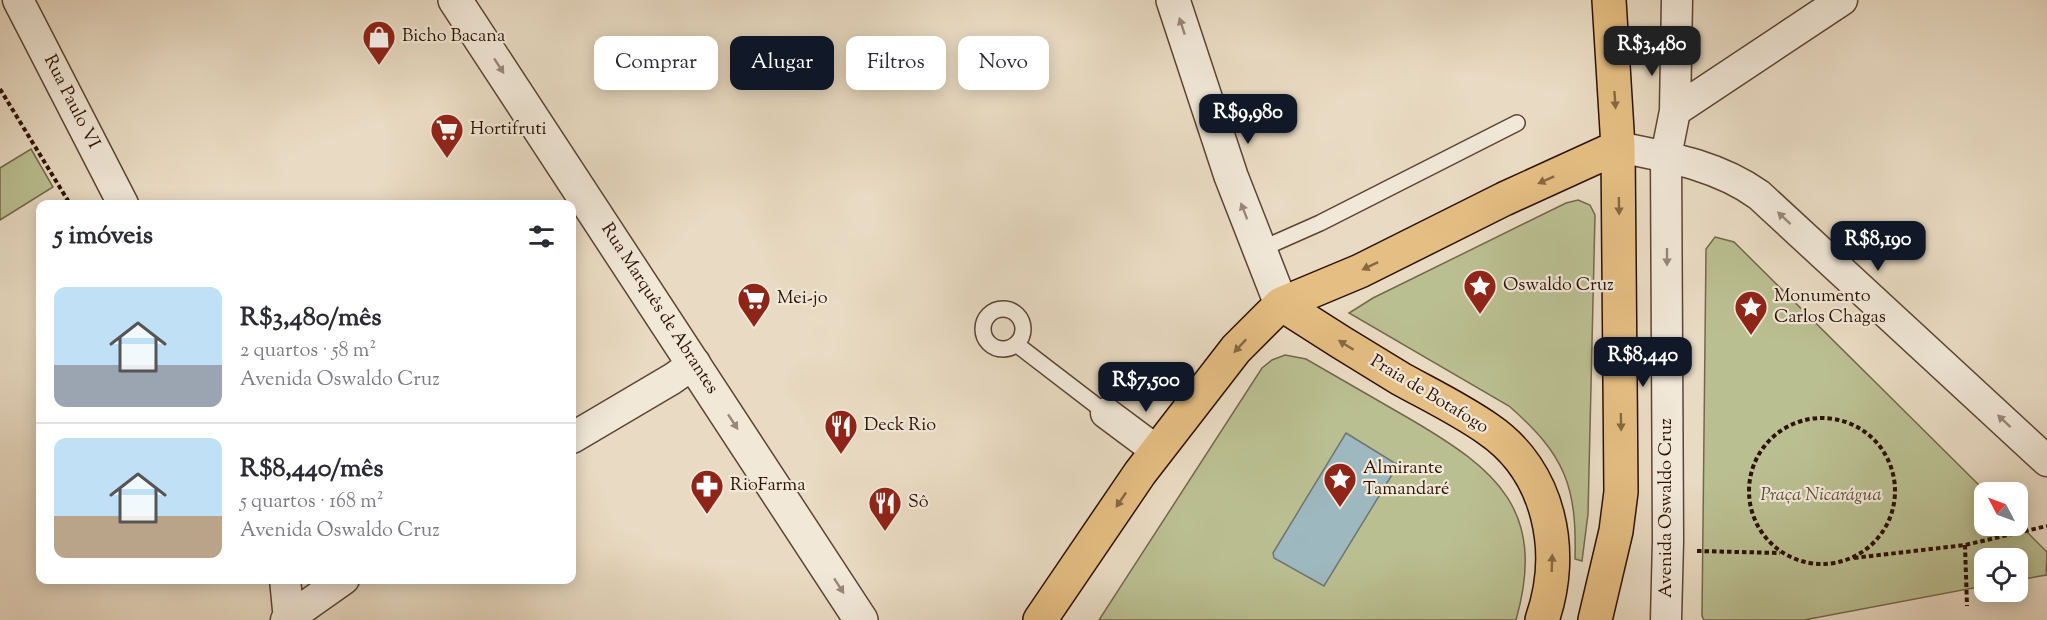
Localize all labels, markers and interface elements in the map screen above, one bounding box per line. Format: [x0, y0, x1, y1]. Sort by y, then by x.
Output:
one-way arrow [1177, 17, 1186, 35]
shop icon: Bicho Bacana [361, 19, 397, 66]
place label: Bicho Bacana [402, 24, 505, 50]
pin: R$3,480 [1597, 26, 1707, 77]
text: R$3,480 [1618, 31, 1686, 60]
chip: Comprar [594, 36, 718, 90]
chip: Alugar [730, 36, 834, 90]
chip: Filtros [846, 36, 946, 90]
chip: Novo [958, 36, 1049, 90]
street label: Rua Paulo VI [36, 51, 106, 154]
one-way arrow [493, 58, 505, 74]
one-way arrow [1610, 91, 1620, 110]
pin: R$9,980 [1193, 94, 1303, 145]
text: R$9,980 [1213, 99, 1283, 128]
supermarket icon: Hortifruti [429, 112, 465, 159]
place label: Hortifruti [470, 117, 547, 143]
one-way arrow [1536, 175, 1554, 185]
one-way arrow [1614, 196, 1624, 215]
one-way arrow [1239, 202, 1248, 220]
one-way arrow [1776, 211, 1791, 225]
text: 5 imóveis [54, 218, 153, 255]
street label: Rua Marquês de Abrantes [594, 218, 724, 400]
icon: filters [525, 220, 558, 253]
pin: R$8,190 [1823, 221, 1933, 272]
text: R$8,190 [1845, 226, 1911, 255]
one-way arrow [1662, 247, 1672, 266]
one-way arrow [1362, 261, 1379, 270]
place icon: Oswaldo Cruz [1462, 268, 1498, 315]
place label: Oswaldo Cruz [1503, 273, 1614, 299]
supermarket icon: Mei-jo [736, 281, 772, 328]
place label: Monumento Carlos Chagas [1774, 284, 1886, 331]
place label: Mei-jo [777, 286, 828, 312]
place icon: Monumento Carlos Chagas [1733, 289, 1769, 336]
text: R$3,480/mês [240, 300, 381, 337]
icon: home [102, 311, 174, 383]
text: 2 quartos · 58 m² [240, 337, 376, 366]
pin: R$8,440 [1588, 337, 1698, 388]
one-way arrow [1233, 338, 1247, 353]
one-way arrow [1338, 340, 1354, 351]
text: R$8,440 [1608, 342, 1678, 371]
street label: Praia de Botafogo [1365, 349, 1493, 441]
pin: R$7,500 [1091, 362, 1201, 413]
text: Avenida Oswaldo Cruz [240, 366, 440, 395]
text: R$7,500 [1112, 367, 1180, 396]
restaurant icon: Deck Rio [823, 408, 859, 455]
one-way arrow [1616, 412, 1626, 431]
place label: Deck Rio [864, 413, 936, 439]
one-way arrow [728, 414, 739, 430]
one-way arrow [1997, 415, 2011, 429]
street label: Avenida Oswaldo Cruz [1654, 418, 1680, 598]
text: R$8,440/mês [240, 451, 384, 488]
place label: Almirante Tamandaré [1363, 456, 1449, 503]
place icon: Almirante Tamandaré [1322, 461, 1358, 508]
icon: home [102, 462, 174, 534]
pharmacy icon: RioFarma [689, 468, 725, 515]
place label: RioFarma [730, 473, 805, 499]
north arrow [1974, 482, 2028, 536]
map controls [1974, 482, 2028, 602]
park label: Praça Nicarágua [1760, 483, 1882, 509]
restaurant icon: Sô [867, 485, 903, 532]
text: 5 quartos · 168 m² [240, 488, 384, 517]
place label: Sô [908, 490, 929, 516]
one-way arrow [1115, 492, 1127, 508]
text: Avenida Oswaldo Cruz [240, 517, 440, 546]
button: locate [1974, 548, 2028, 602]
one-way arrow [1548, 553, 1557, 572]
one-way arrow [834, 578, 845, 594]

